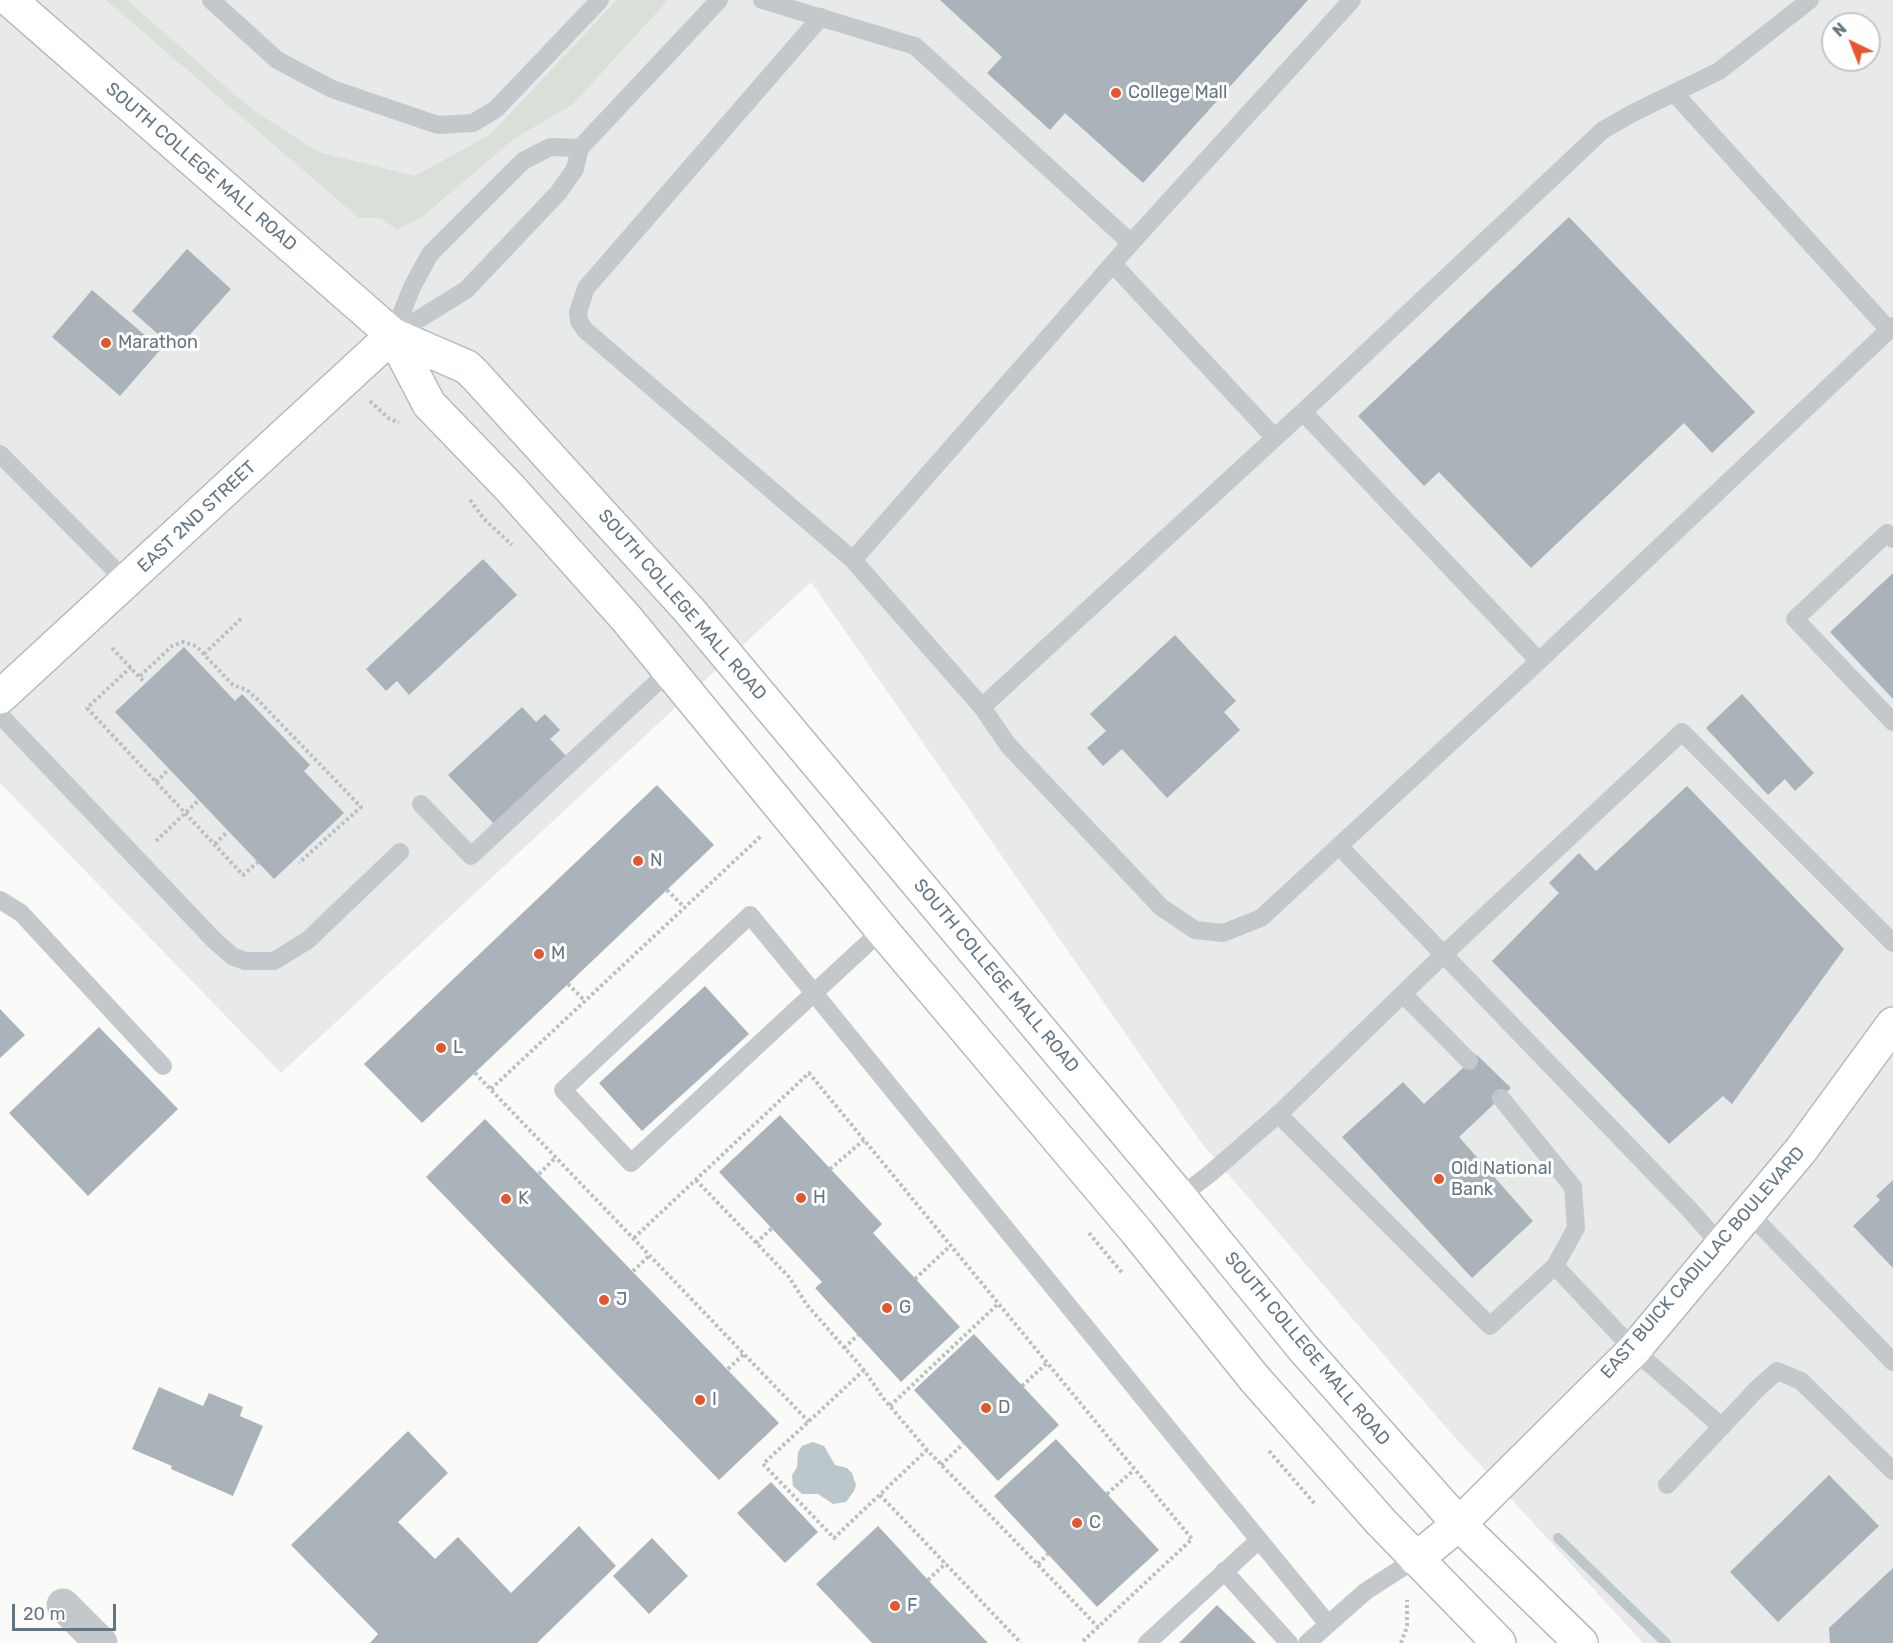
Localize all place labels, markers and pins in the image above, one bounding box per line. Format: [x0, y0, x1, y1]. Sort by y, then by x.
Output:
place label: College Mall [1128, 82, 1227, 104]
marker: College Mall [1109, 86, 1123, 100]
place label: Marathon [118, 332, 198, 354]
marker: Marathon [99, 336, 113, 350]
place label: N [650, 850, 663, 872]
marker: N [631, 854, 645, 868]
place label: M [551, 943, 565, 965]
marker: M [532, 947, 546, 961]
place label: L [453, 1037, 463, 1059]
marker: L [434, 1041, 448, 1055]
place label: Old National Bank [1451, 1158, 1552, 1200]
marker: Old National Bank [1432, 1172, 1446, 1186]
place label: H [813, 1187, 826, 1209]
place label: K [518, 1188, 529, 1210]
marker: H [794, 1191, 808, 1205]
marker: K [499, 1192, 513, 1206]
place label: J [616, 1289, 627, 1311]
marker: J [597, 1293, 611, 1307]
place label: G [899, 1297, 911, 1319]
marker: G [880, 1301, 894, 1315]
place label: I [712, 1389, 717, 1411]
marker: I [693, 1393, 707, 1407]
place label: D [998, 1397, 1010, 1419]
marker: D [979, 1401, 993, 1415]
place label: C [1089, 1512, 1101, 1534]
marker: C [1070, 1516, 1084, 1530]
place label: F [907, 1595, 918, 1617]
marker: F [888, 1599, 902, 1613]

